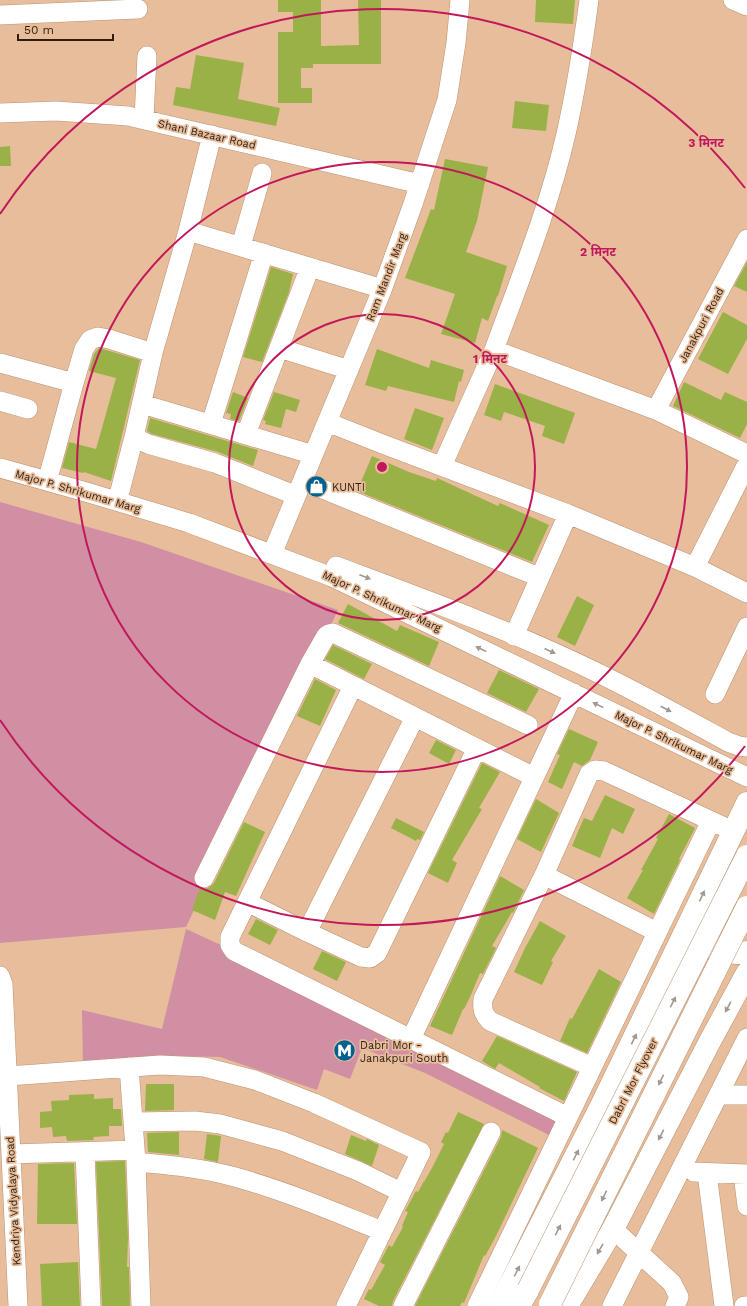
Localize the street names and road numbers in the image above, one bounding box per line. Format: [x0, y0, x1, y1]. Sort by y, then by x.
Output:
street label: Shani Bazaar Road [157, 117, 257, 152]
street label: Ram Mandir Marg [364, 231, 409, 323]
street label: Janakpuri Road [676, 285, 727, 365]
street label: Major P. Shrikumar Marg [14, 467, 142, 516]
street label: Major P. Shrikumar Marg [320, 568, 443, 635]
street label: Major P. Shrikumar Marg [613, 708, 735, 777]
street label: Dabri Mor Flyover [606, 1036, 661, 1126]
street label: Kendriya Vidyalaya Road [4, 1136, 23, 1266]

